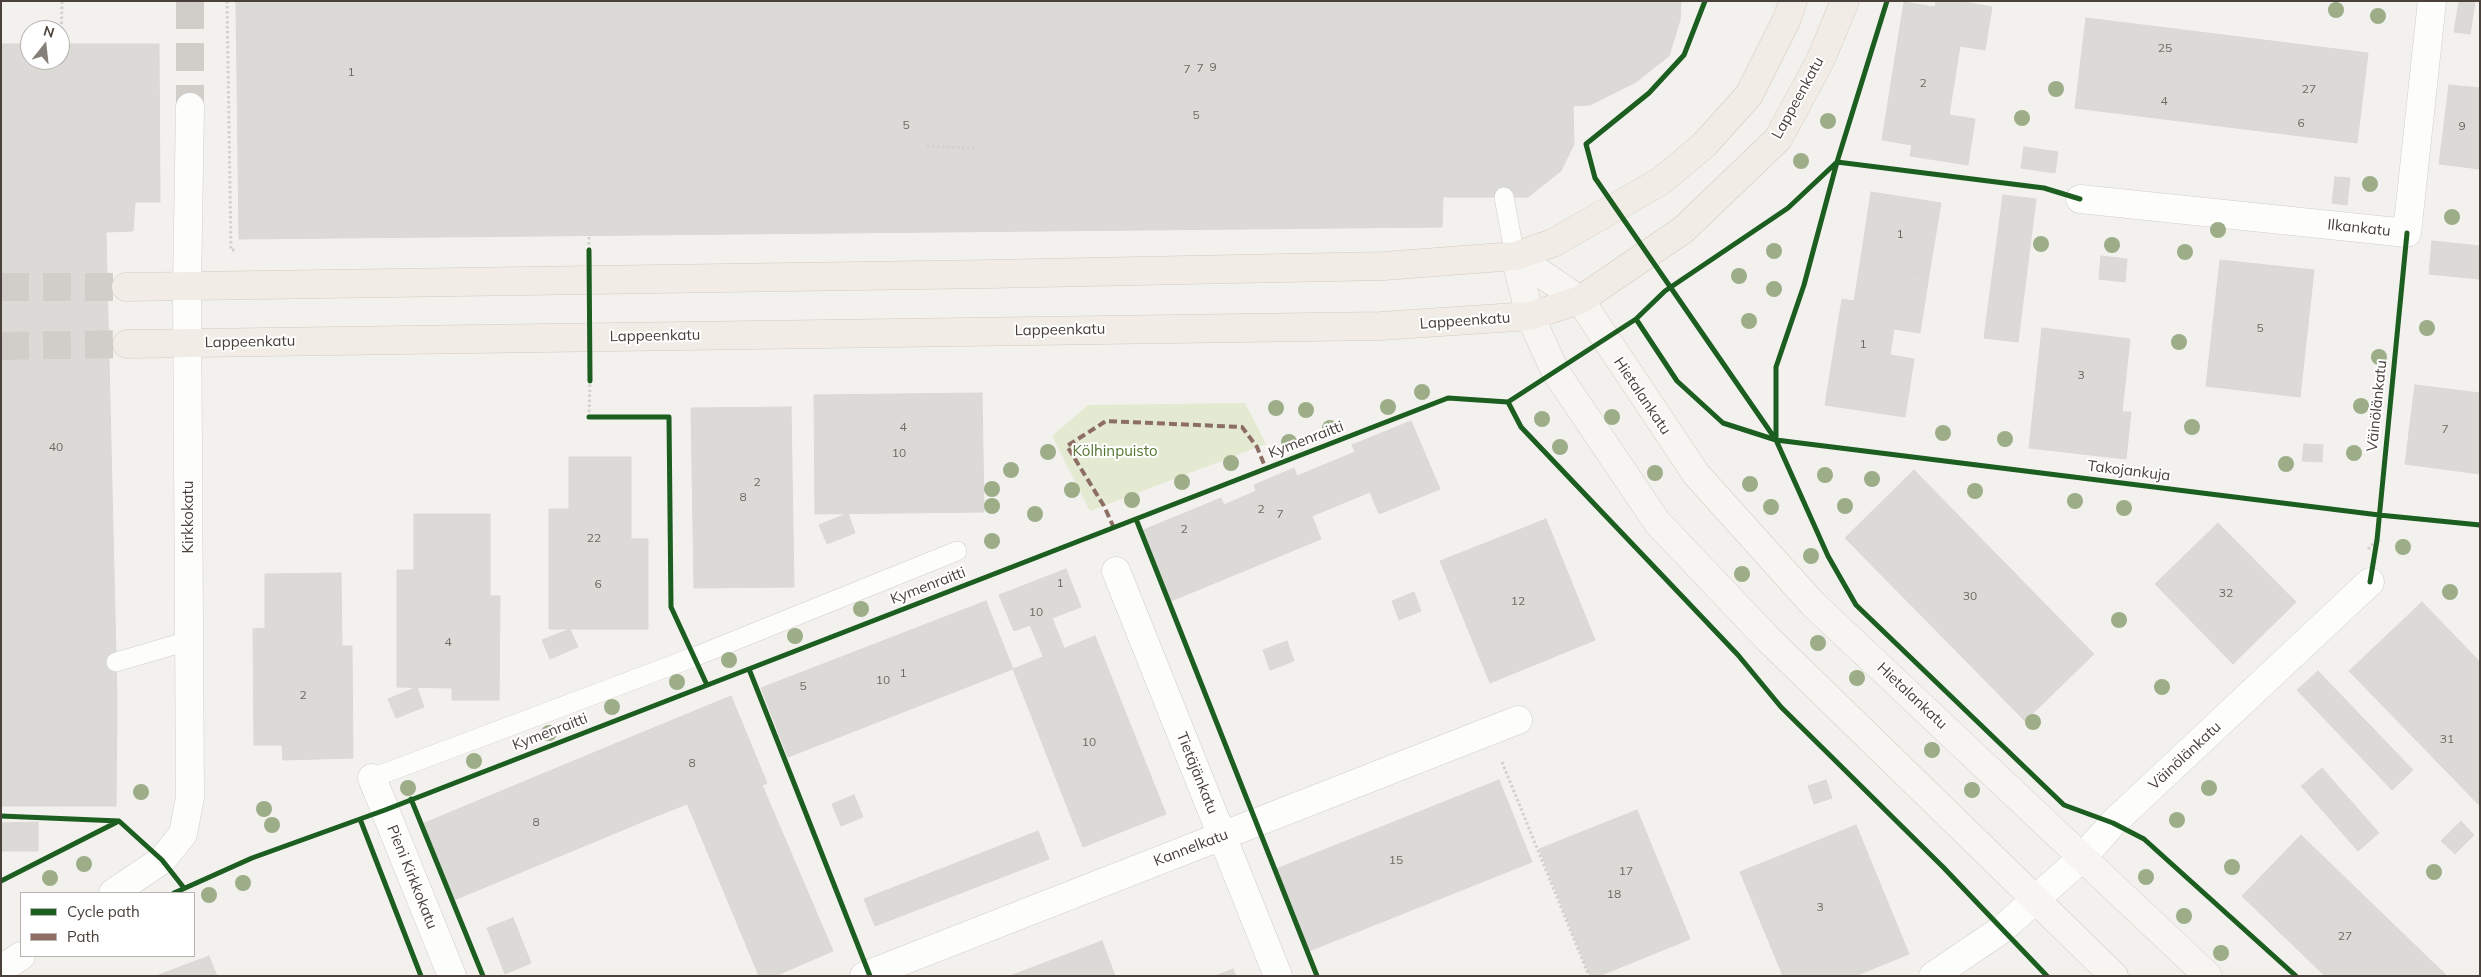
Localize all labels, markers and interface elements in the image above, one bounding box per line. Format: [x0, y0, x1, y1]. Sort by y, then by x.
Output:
north arrow [20, 20, 70, 70]
text: N [41, 21, 56, 42]
house number: 25 [2158, 41, 2172, 55]
street label: Lappeenkatu [1768, 54, 1828, 142]
house number: 9 [1209, 60, 1217, 74]
house number: 7 [1196, 61, 1204, 75]
house number: 7 [1183, 62, 1191, 76]
house number: 1 [347, 65, 355, 79]
house number: 2 [1919, 76, 1927, 90]
house number: 27 [2302, 82, 2316, 96]
house number: 4 [2160, 94, 2168, 108]
house number: 5 [1192, 108, 1200, 122]
house number: 6 [2297, 116, 2305, 130]
house number: 5 [902, 118, 910, 132]
house number: 9 [2458, 119, 2466, 133]
street label: Ilkankatu [2327, 216, 2391, 240]
house number: 1 [1896, 227, 1904, 241]
street label: Lappeenkatu [1419, 309, 1511, 333]
street label: Lappeenkatu [1014, 320, 1106, 340]
house number: 5 [2256, 321, 2264, 335]
street label: Lappeenkatu [609, 326, 701, 346]
street label: Lappeenkatu [204, 332, 296, 352]
house number: 1 [1859, 337, 1867, 351]
street label: Hietalankatu [1610, 354, 1674, 438]
street label: Väinölänkatu [2363, 359, 2391, 453]
house number: 3 [2077, 368, 2085, 382]
street label: Kymenraitti [1266, 417, 1346, 463]
house number: 4 [899, 420, 907, 434]
house number: 7 [2441, 422, 2449, 436]
house number: 40 [49, 440, 63, 454]
park label: Kölhinpuisto [1073, 442, 1157, 460]
house number: 10 [892, 446, 906, 460]
street label: Takojankuja [2087, 457, 2171, 485]
house number: 2 [753, 475, 761, 489]
street label: Kirkkokatu [179, 481, 197, 553]
house number: 8 [739, 490, 747, 504]
house number: 2 [1257, 502, 1265, 516]
house number: 7 [1276, 507, 1284, 521]
house number: 2 [1180, 522, 1188, 536]
house number: 22 [587, 531, 601, 545]
street label: Kymenraitti [888, 563, 968, 609]
house number: 1 [1056, 576, 1064, 590]
house number: 6 [594, 577, 602, 591]
house number: 32 [2219, 586, 2233, 600]
house number: 30 [1963, 589, 1977, 603]
house number: 12 [1511, 594, 1525, 608]
house number: 10 [1029, 605, 1043, 619]
house number: 4 [444, 635, 452, 649]
street label: Hietalankatu [1873, 659, 1951, 733]
house number: 1 [899, 666, 907, 680]
house number: 10 [876, 673, 890, 687]
house number: 5 [799, 679, 807, 693]
house number: 2 [299, 688, 307, 702]
street label: Kymenraitti [510, 709, 590, 755]
street label: Väinölänkatu [2145, 718, 2225, 794]
street label: Tietäjänkatu [1172, 729, 1222, 817]
house number: 31 [2440, 732, 2454, 746]
house number: 10 [1082, 735, 1096, 749]
house number: 8 [688, 756, 696, 770]
house number: 8 [532, 815, 540, 829]
street label: Pieni Kirkkokatu [383, 822, 441, 932]
street label: Kannelkatu [1151, 826, 1231, 870]
house number: 15 [1389, 853, 1403, 867]
house number: 17 [1619, 864, 1633, 878]
house number: 18 [1607, 887, 1621, 901]
legend [20, 892, 195, 957]
house number: 3 [1816, 900, 1824, 914]
text: Cycle path [67, 902, 140, 921]
text: Path [67, 927, 99, 946]
house number: 27 [2338, 929, 2352, 943]

